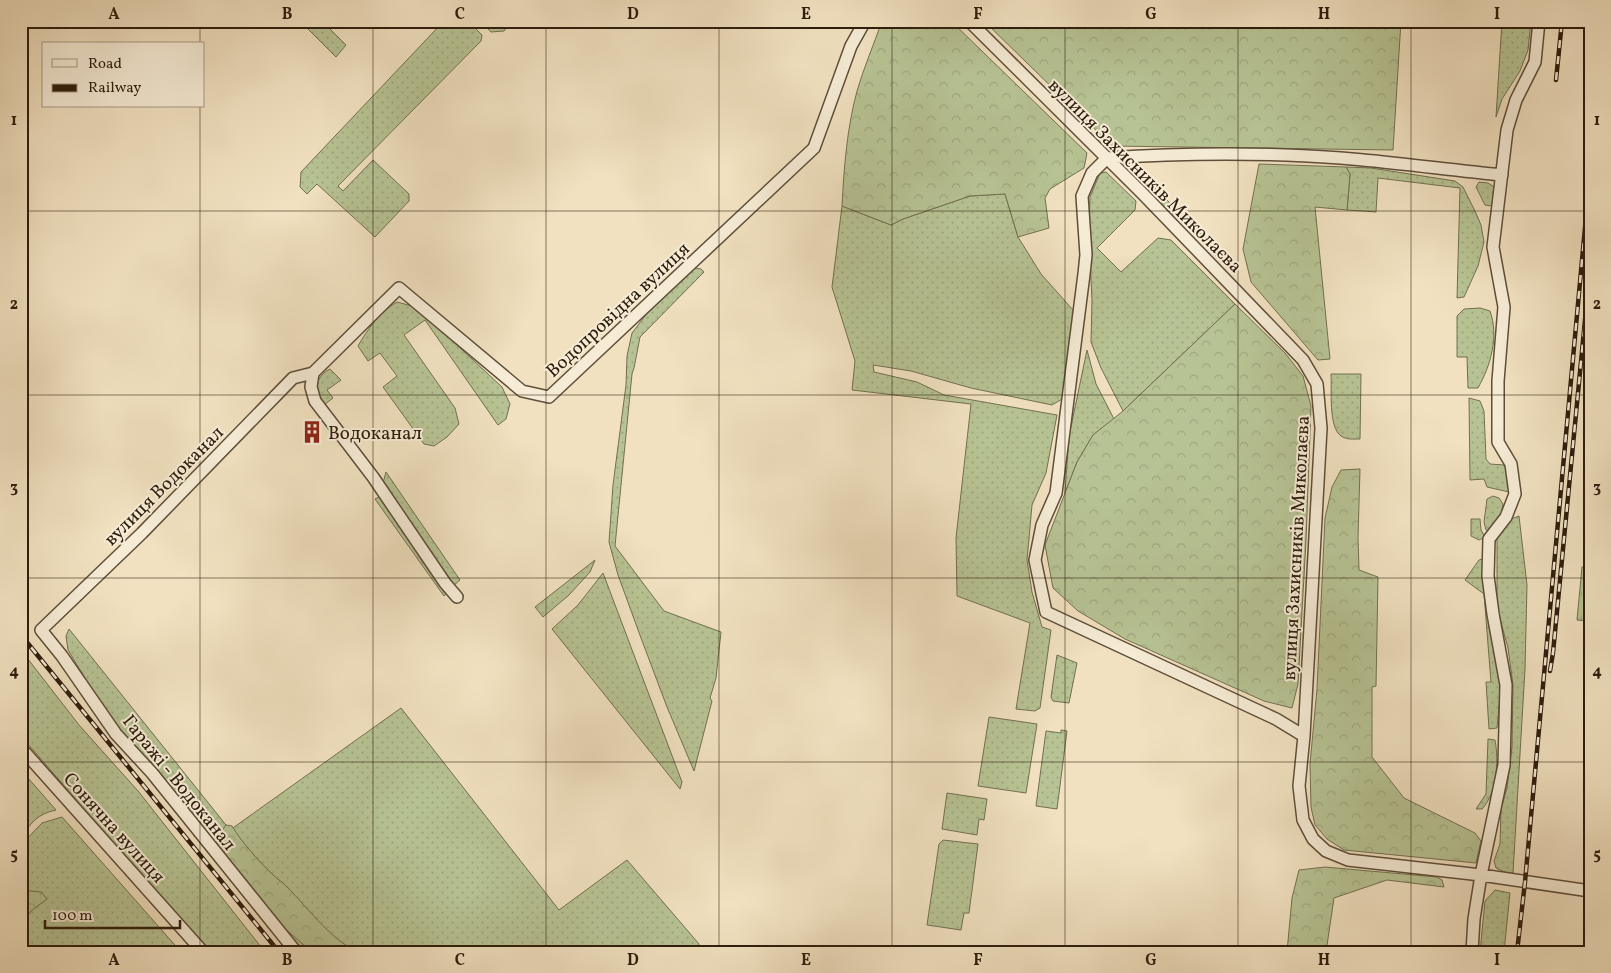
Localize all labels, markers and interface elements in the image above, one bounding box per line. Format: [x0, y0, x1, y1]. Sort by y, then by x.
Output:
text: A [108, 4, 120, 26]
text: B [282, 4, 293, 26]
text: C [455, 4, 465, 26]
text: D [627, 4, 639, 26]
text: E [801, 4, 811, 26]
text: F [973, 4, 983, 26]
text: G [1145, 4, 1157, 26]
text: H [1318, 4, 1330, 26]
text: I [1494, 4, 1500, 26]
legend [42, 42, 205, 108]
text: Road [88, 54, 122, 75]
street label: вулиця Захисників Миколаєва [1042, 73, 1248, 279]
text: Railway [88, 78, 141, 99]
text: 1 [11, 110, 17, 132]
text: 1 [1594, 110, 1600, 132]
street label: Водопровідна вулиця [541, 237, 696, 384]
text: 2 [10, 294, 18, 316]
text: 2 [1593, 294, 1601, 316]
street label: вулиця Захисників Миколаєва [1277, 415, 1317, 681]
building icon: Водоканал [299, 419, 325, 445]
street label: вулиця Водоканал [99, 421, 230, 552]
place label: Водоканал [328, 421, 422, 447]
text: 3 [10, 477, 18, 499]
text: 3 [1593, 477, 1601, 499]
text: 4 [9, 661, 19, 683]
text: 4 [1592, 661, 1602, 683]
street label: Гаражі - Водоканал [115, 710, 241, 857]
street label: Сонячна вулиця [57, 767, 170, 890]
text: 5 [10, 844, 18, 866]
text: 5 [1593, 844, 1601, 866]
scale bar [45, 898, 180, 930]
text: 100 m [52, 906, 92, 927]
text: A [108, 950, 120, 972]
text: B [282, 950, 293, 972]
text: C [455, 950, 465, 972]
text: D [627, 950, 639, 972]
text: E [801, 950, 811, 972]
text: F [973, 950, 983, 972]
text: G [1145, 950, 1157, 972]
text: H [1318, 950, 1330, 972]
text: I [1494, 950, 1500, 972]

